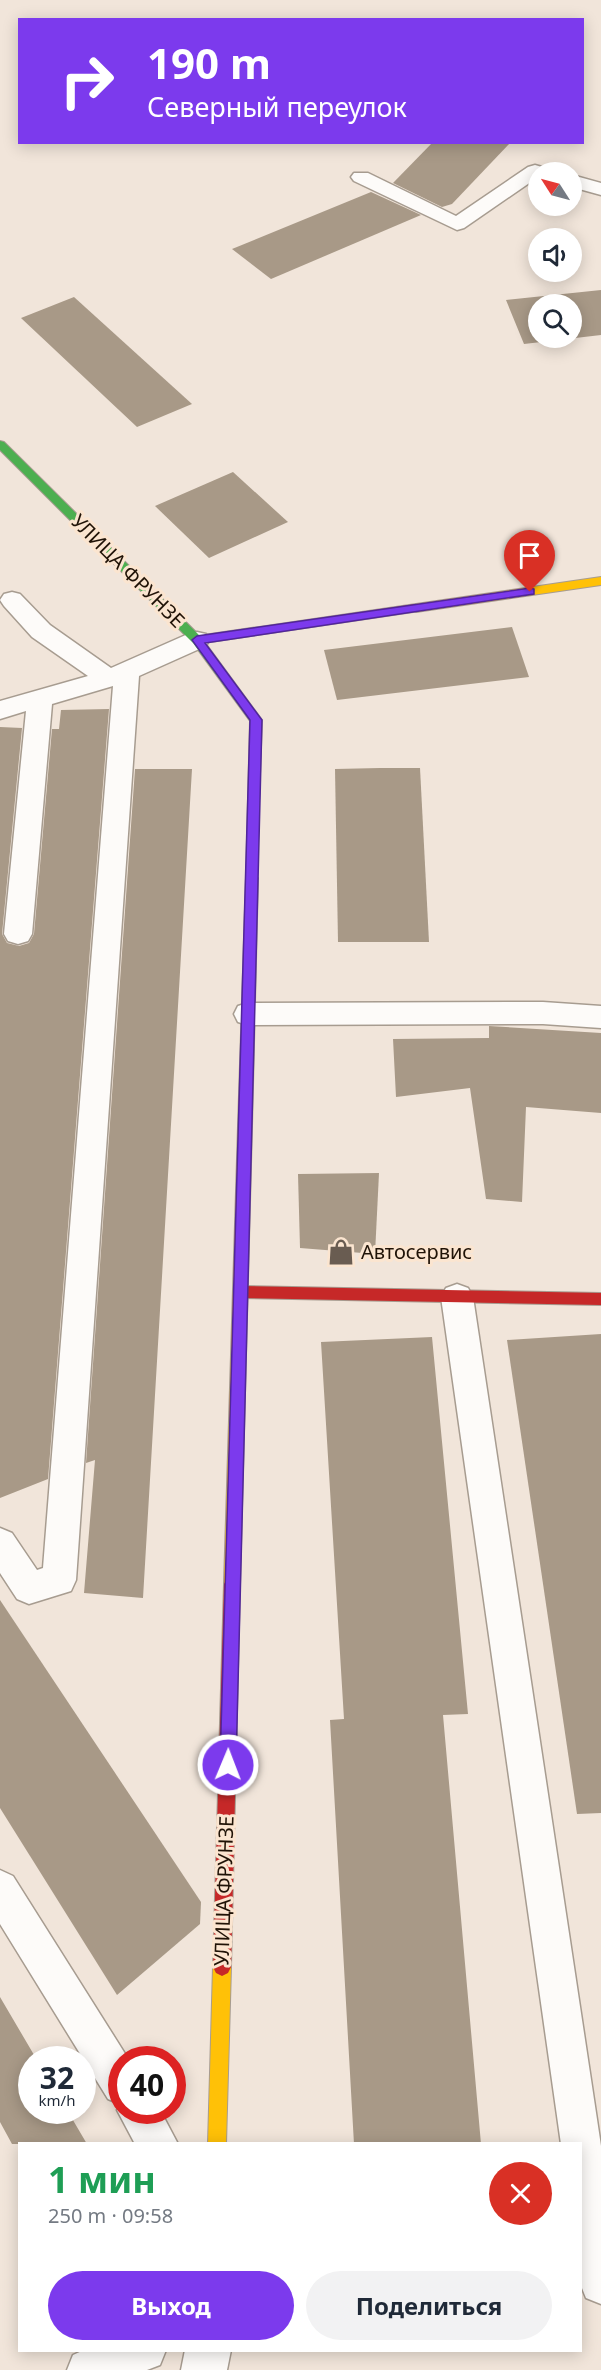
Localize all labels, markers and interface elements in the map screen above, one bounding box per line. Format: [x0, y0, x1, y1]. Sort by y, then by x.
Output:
text: 190 m [147, 34, 271, 91]
icon: right [48, 42, 126, 120]
text: Северный переулок [147, 88, 407, 125]
north arrow [528, 162, 582, 216]
map controls [528, 162, 582, 348]
button: sound [528, 228, 582, 282]
button: search [528, 294, 582, 348]
street label: УЛИЦА ФРУНЗЕ [66, 508, 191, 633]
pin [504, 530, 555, 592]
icon: arrive [513, 539, 546, 572]
shop icon: Автосервис [326, 1237, 356, 1267]
place label: Автосервис [361, 1238, 472, 1265]
position arrow [196, 1733, 260, 1797]
street label: УЛИЦА ФРУНЗЕ [207, 1815, 240, 1967]
speed limit sign: 40 [108, 2046, 186, 2124]
text: 32 [40, 2057, 74, 2098]
text: km/h [39, 2090, 75, 2110]
text: 1 мин [48, 2155, 156, 2204]
button: close [489, 2162, 552, 2225]
text: 250 m · 09:58 [48, 2202, 173, 2229]
button: Выход [48, 2271, 294, 2340]
button: Поделиться [306, 2271, 552, 2340]

